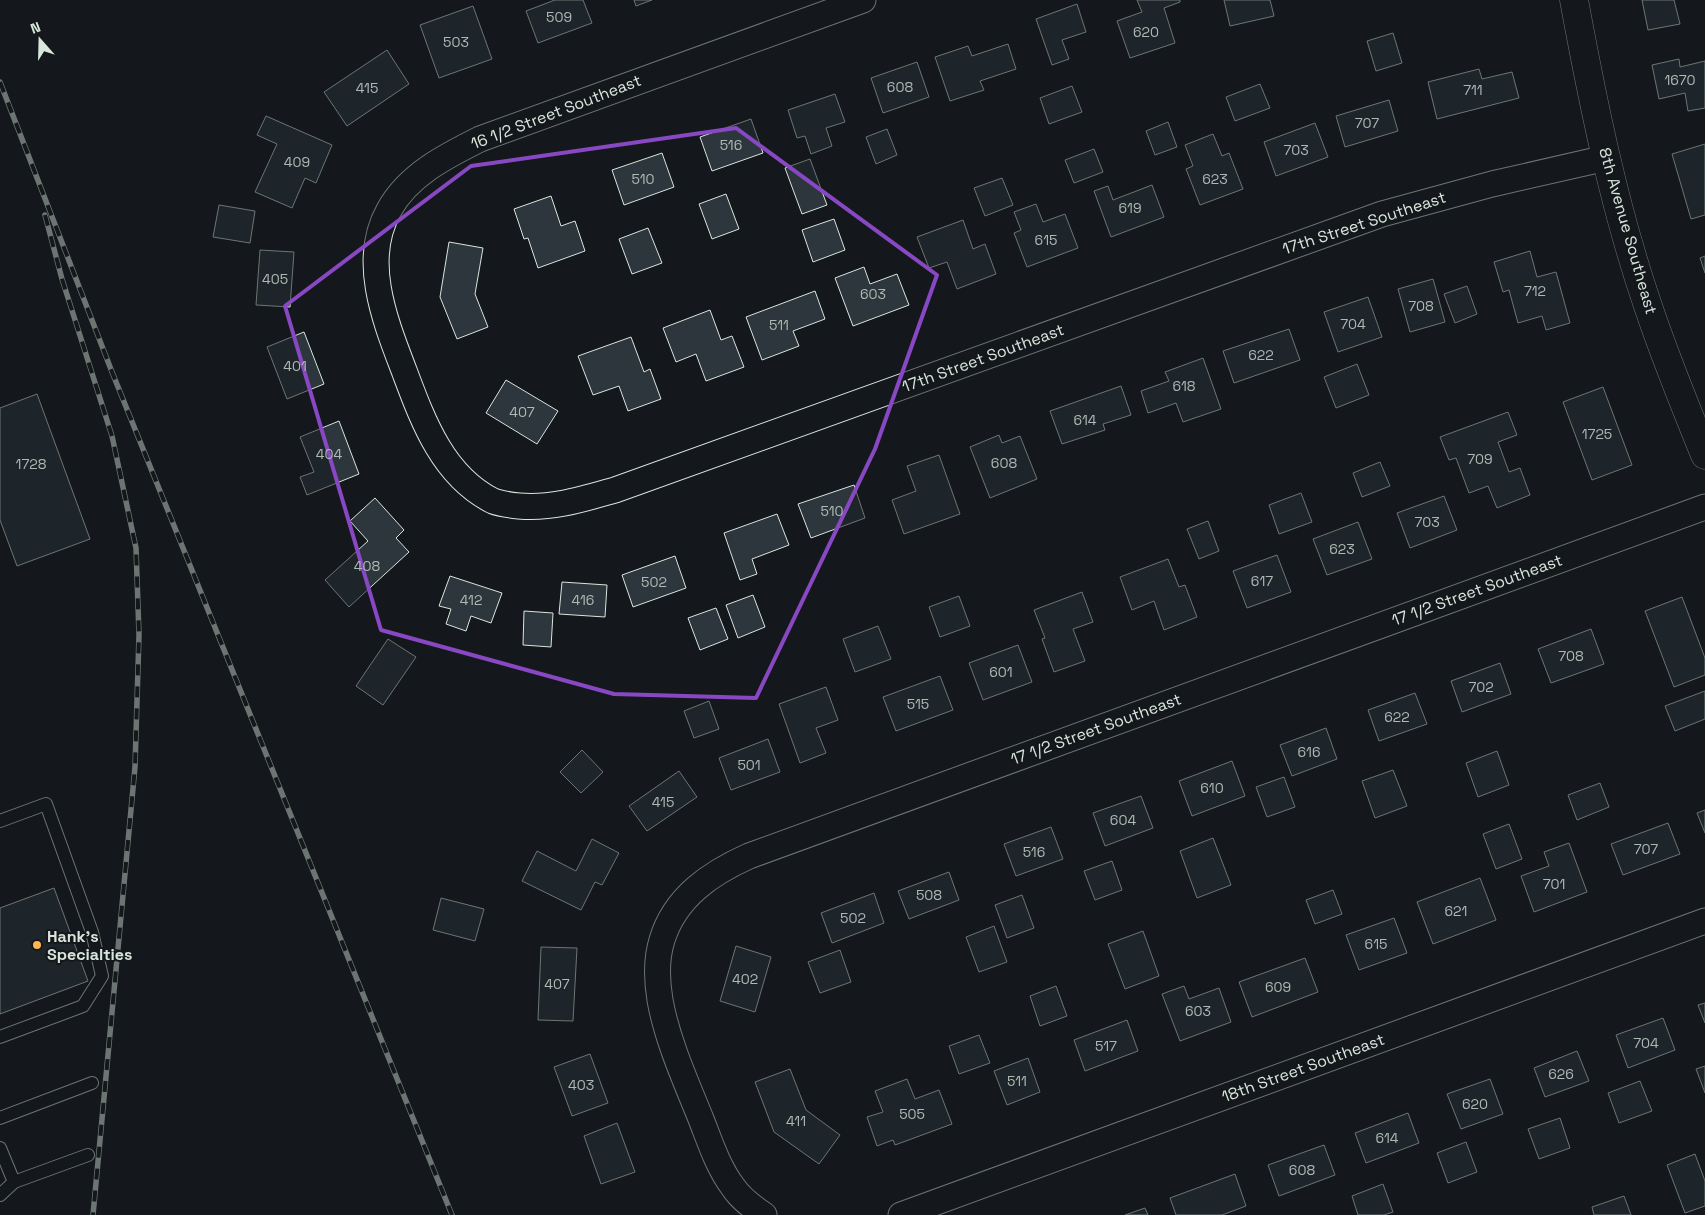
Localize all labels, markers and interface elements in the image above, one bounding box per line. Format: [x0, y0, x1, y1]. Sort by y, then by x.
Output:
house number: 509 [546, 8, 572, 26]
north arrow [15, 15, 65, 65]
text: N [28, 18, 43, 38]
house number: 620 [1133, 23, 1159, 41]
house number: 503 [443, 33, 469, 51]
street label: 16 1/2 Street Southeast [468, 70, 644, 154]
house number: 1670 [1665, 71, 1696, 89]
house number: 608 [887, 78, 913, 96]
house number: 415 [356, 79, 378, 97]
house number: 711 [1463, 81, 1483, 99]
house number: 707 [1355, 114, 1379, 132]
house number: 516 [720, 136, 742, 154]
house number: 703 [1283, 141, 1309, 159]
street label: 8th Avenue Southeast [1594, 145, 1662, 317]
house number: 409 [284, 153, 310, 171]
house number: 510 [631, 170, 655, 188]
house number: 623 [1202, 170, 1228, 188]
street label: 17th Street Southeast [1280, 187, 1448, 259]
house number: 619 [1119, 199, 1141, 217]
house number: 615 [1035, 231, 1057, 249]
house number: 405 [262, 270, 288, 288]
house number: 712 [1524, 282, 1546, 300]
house number: 603 [860, 285, 886, 303]
house number: 708 [1408, 297, 1434, 315]
house number: 704 [1340, 315, 1366, 333]
house number: 511 [769, 316, 789, 334]
street label: 17th Street Southeast [899, 319, 1067, 397]
house number: 622 [1248, 346, 1274, 364]
house number: 401 [283, 357, 307, 375]
house number: 618 [1172, 377, 1196, 395]
house number: 407 [509, 403, 535, 421]
house number: 614 [1073, 411, 1097, 429]
house number: 1725 [1582, 425, 1612, 443]
house number: 404 [316, 445, 342, 463]
house number: 709 [1467, 450, 1493, 468]
house number: 608 [991, 454, 1017, 472]
house number: 1728 [16, 455, 47, 473]
house number: 510 [820, 502, 844, 520]
house number: 703 [1414, 513, 1440, 531]
house number: 623 [1329, 540, 1355, 558]
street label: 17 1/2 Street Southeast [1389, 549, 1565, 631]
house number: 408 [354, 557, 380, 575]
house number: 617 [1251, 572, 1273, 590]
house number: 502 [641, 573, 667, 591]
house number: 412 [460, 591, 482, 609]
house number: 416 [572, 591, 594, 609]
house number: 708 [1558, 647, 1584, 665]
house number: 601 [989, 663, 1013, 681]
house number: 702 [1468, 678, 1494, 696]
street label: 17 1/2 Street Southeast [1008, 688, 1184, 770]
house number: 515 [907, 695, 929, 713]
house number: 622 [1384, 708, 1410, 726]
house number: 616 [1298, 743, 1320, 761]
house number: 501 [737, 756, 761, 774]
house number: 610 [1200, 779, 1224, 797]
house number: 415 [652, 793, 674, 811]
house number: 604 [1110, 811, 1136, 829]
house number: 707 [1634, 840, 1658, 858]
house number: 516 [1023, 843, 1045, 861]
house number: 701 [1543, 875, 1565, 893]
house number: 508 [916, 886, 942, 904]
house number: 621 [1445, 902, 1467, 920]
house number: 502 [840, 909, 866, 927]
place label: Hank's Specialties [47, 926, 132, 965]
house number: 615 [1365, 935, 1387, 953]
marker: Hank's Specialties [31, 939, 43, 951]
house number: 402 [732, 970, 758, 988]
house number: 407 [544, 975, 570, 993]
house number: 609 [1265, 978, 1291, 996]
house number: 603 [1185, 1002, 1211, 1020]
street label: 18th Street Southeast [1219, 1029, 1387, 1107]
house number: 704 [1633, 1034, 1659, 1052]
house number: 517 [1095, 1037, 1117, 1055]
house number: 626 [1548, 1065, 1574, 1083]
house number: 511 [1007, 1072, 1027, 1090]
house number: 403 [568, 1076, 594, 1094]
house number: 620 [1462, 1095, 1488, 1113]
house number: 505 [899, 1105, 925, 1123]
house number: 411 [786, 1112, 806, 1130]
house number: 614 [1375, 1129, 1399, 1147]
house number: 608 [1289, 1161, 1315, 1179]

